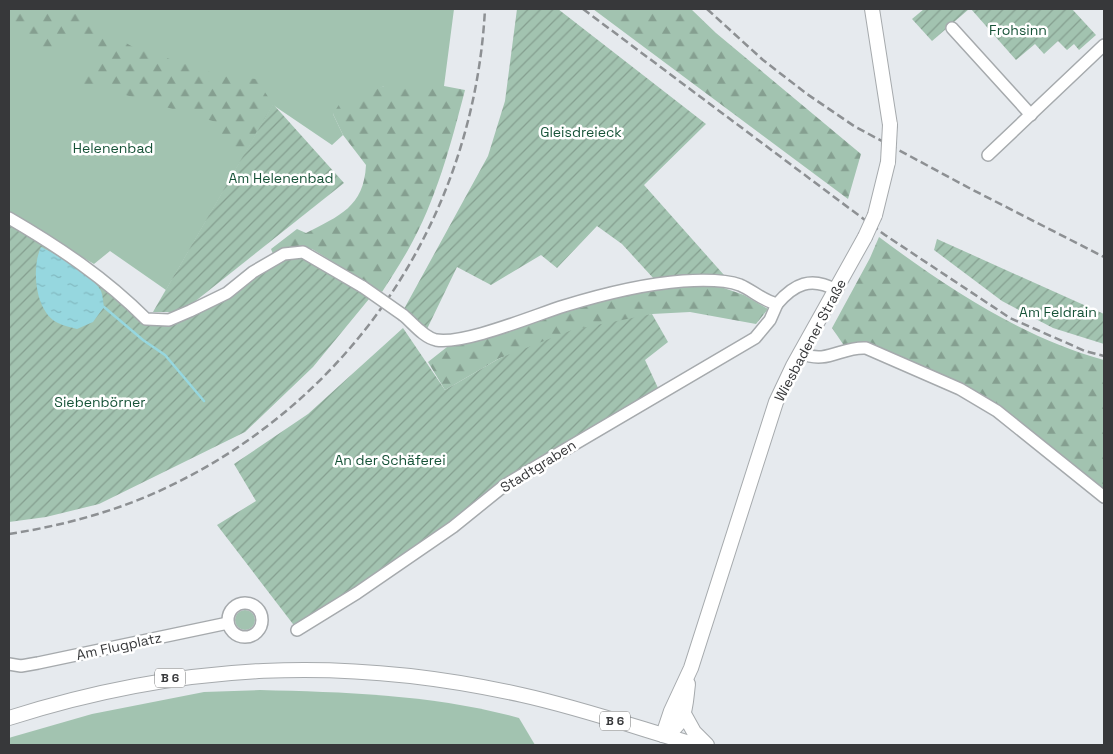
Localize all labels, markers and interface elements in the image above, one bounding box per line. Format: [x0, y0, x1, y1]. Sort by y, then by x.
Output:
park label: Frohsinn [989, 21, 1047, 39]
park label: Gleisdreieck [540, 123, 622, 141]
park label: Helenenbad [73, 139, 153, 157]
park label: Am Helenenbad [229, 169, 334, 187]
street label: Wiesbadener Straße [770, 276, 850, 404]
park label: Am Feldrain [1019, 303, 1097, 321]
park label: Siebenbörner [54, 393, 146, 411]
street label: Stadtgraben [497, 436, 579, 496]
park label: An der Schäferei [334, 451, 446, 469]
street label: Am Flugplatz [75, 628, 163, 664]
road number: B 6 [155, 668, 185, 688]
road number: B 6 [600, 711, 630, 730]

